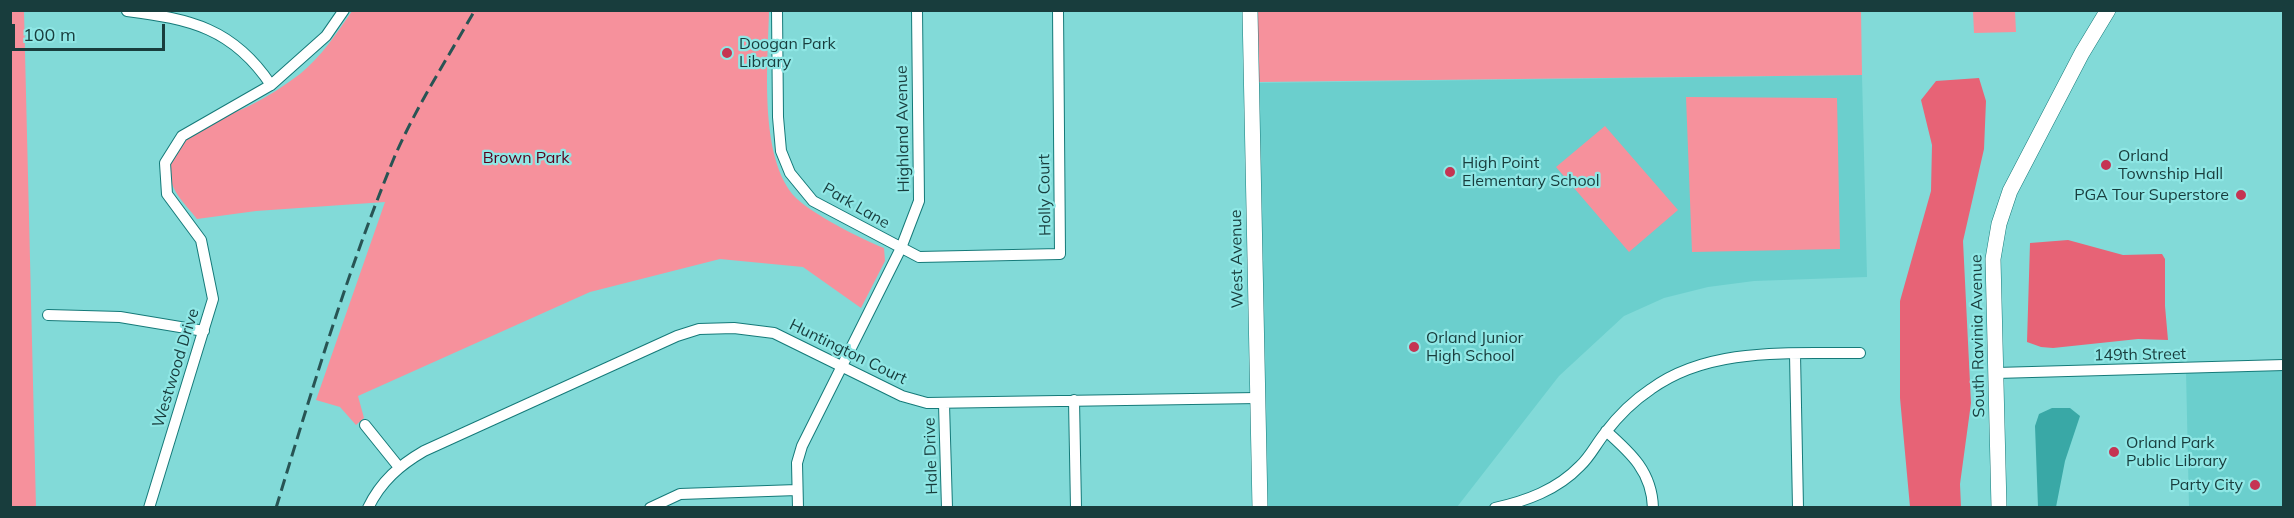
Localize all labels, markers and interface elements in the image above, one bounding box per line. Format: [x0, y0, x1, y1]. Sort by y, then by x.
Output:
scale bar [15, 12, 168, 50]
text: 100 m [23, 23, 76, 46]
place label: Doogan Park Library [739, 34, 836, 72]
marker: Doogan Park Library [720, 46, 734, 60]
street label: Highland Avenue [892, 65, 914, 193]
place label: Orland Township Hall [2118, 146, 2223, 184]
park label: Brown Park [483, 148, 569, 168]
place label: High Point Elementary School [1462, 153, 1600, 191]
street label: Holly Court [1035, 154, 1055, 236]
marker: Orland Township Hall [2099, 158, 2113, 172]
marker: High Point Elementary School [1443, 165, 1457, 179]
street label: Park Lane [819, 179, 893, 233]
place label: PGA Tour Superstore [2074, 185, 2229, 205]
marker: PGA Tour Superstore [2234, 188, 2248, 202]
street label: West Avenue [1227, 209, 1247, 309]
street label: South Ravinia Avenue [1967, 254, 1989, 418]
street label: Westwood Drive [149, 306, 203, 430]
street label: Huntington Court [786, 315, 910, 389]
place label: Orland Junior High School [1426, 328, 1523, 366]
marker: Orland Junior High School [1407, 340, 1421, 354]
street label: 149th Street [2094, 345, 2186, 365]
street label: Hale Drive [920, 417, 942, 495]
place label: Orland Park Public Library [2126, 433, 2227, 471]
marker: Orland Park Public Library [2107, 445, 2121, 459]
place label: Party City [2170, 475, 2243, 495]
marker: Party City [2248, 478, 2262, 492]

